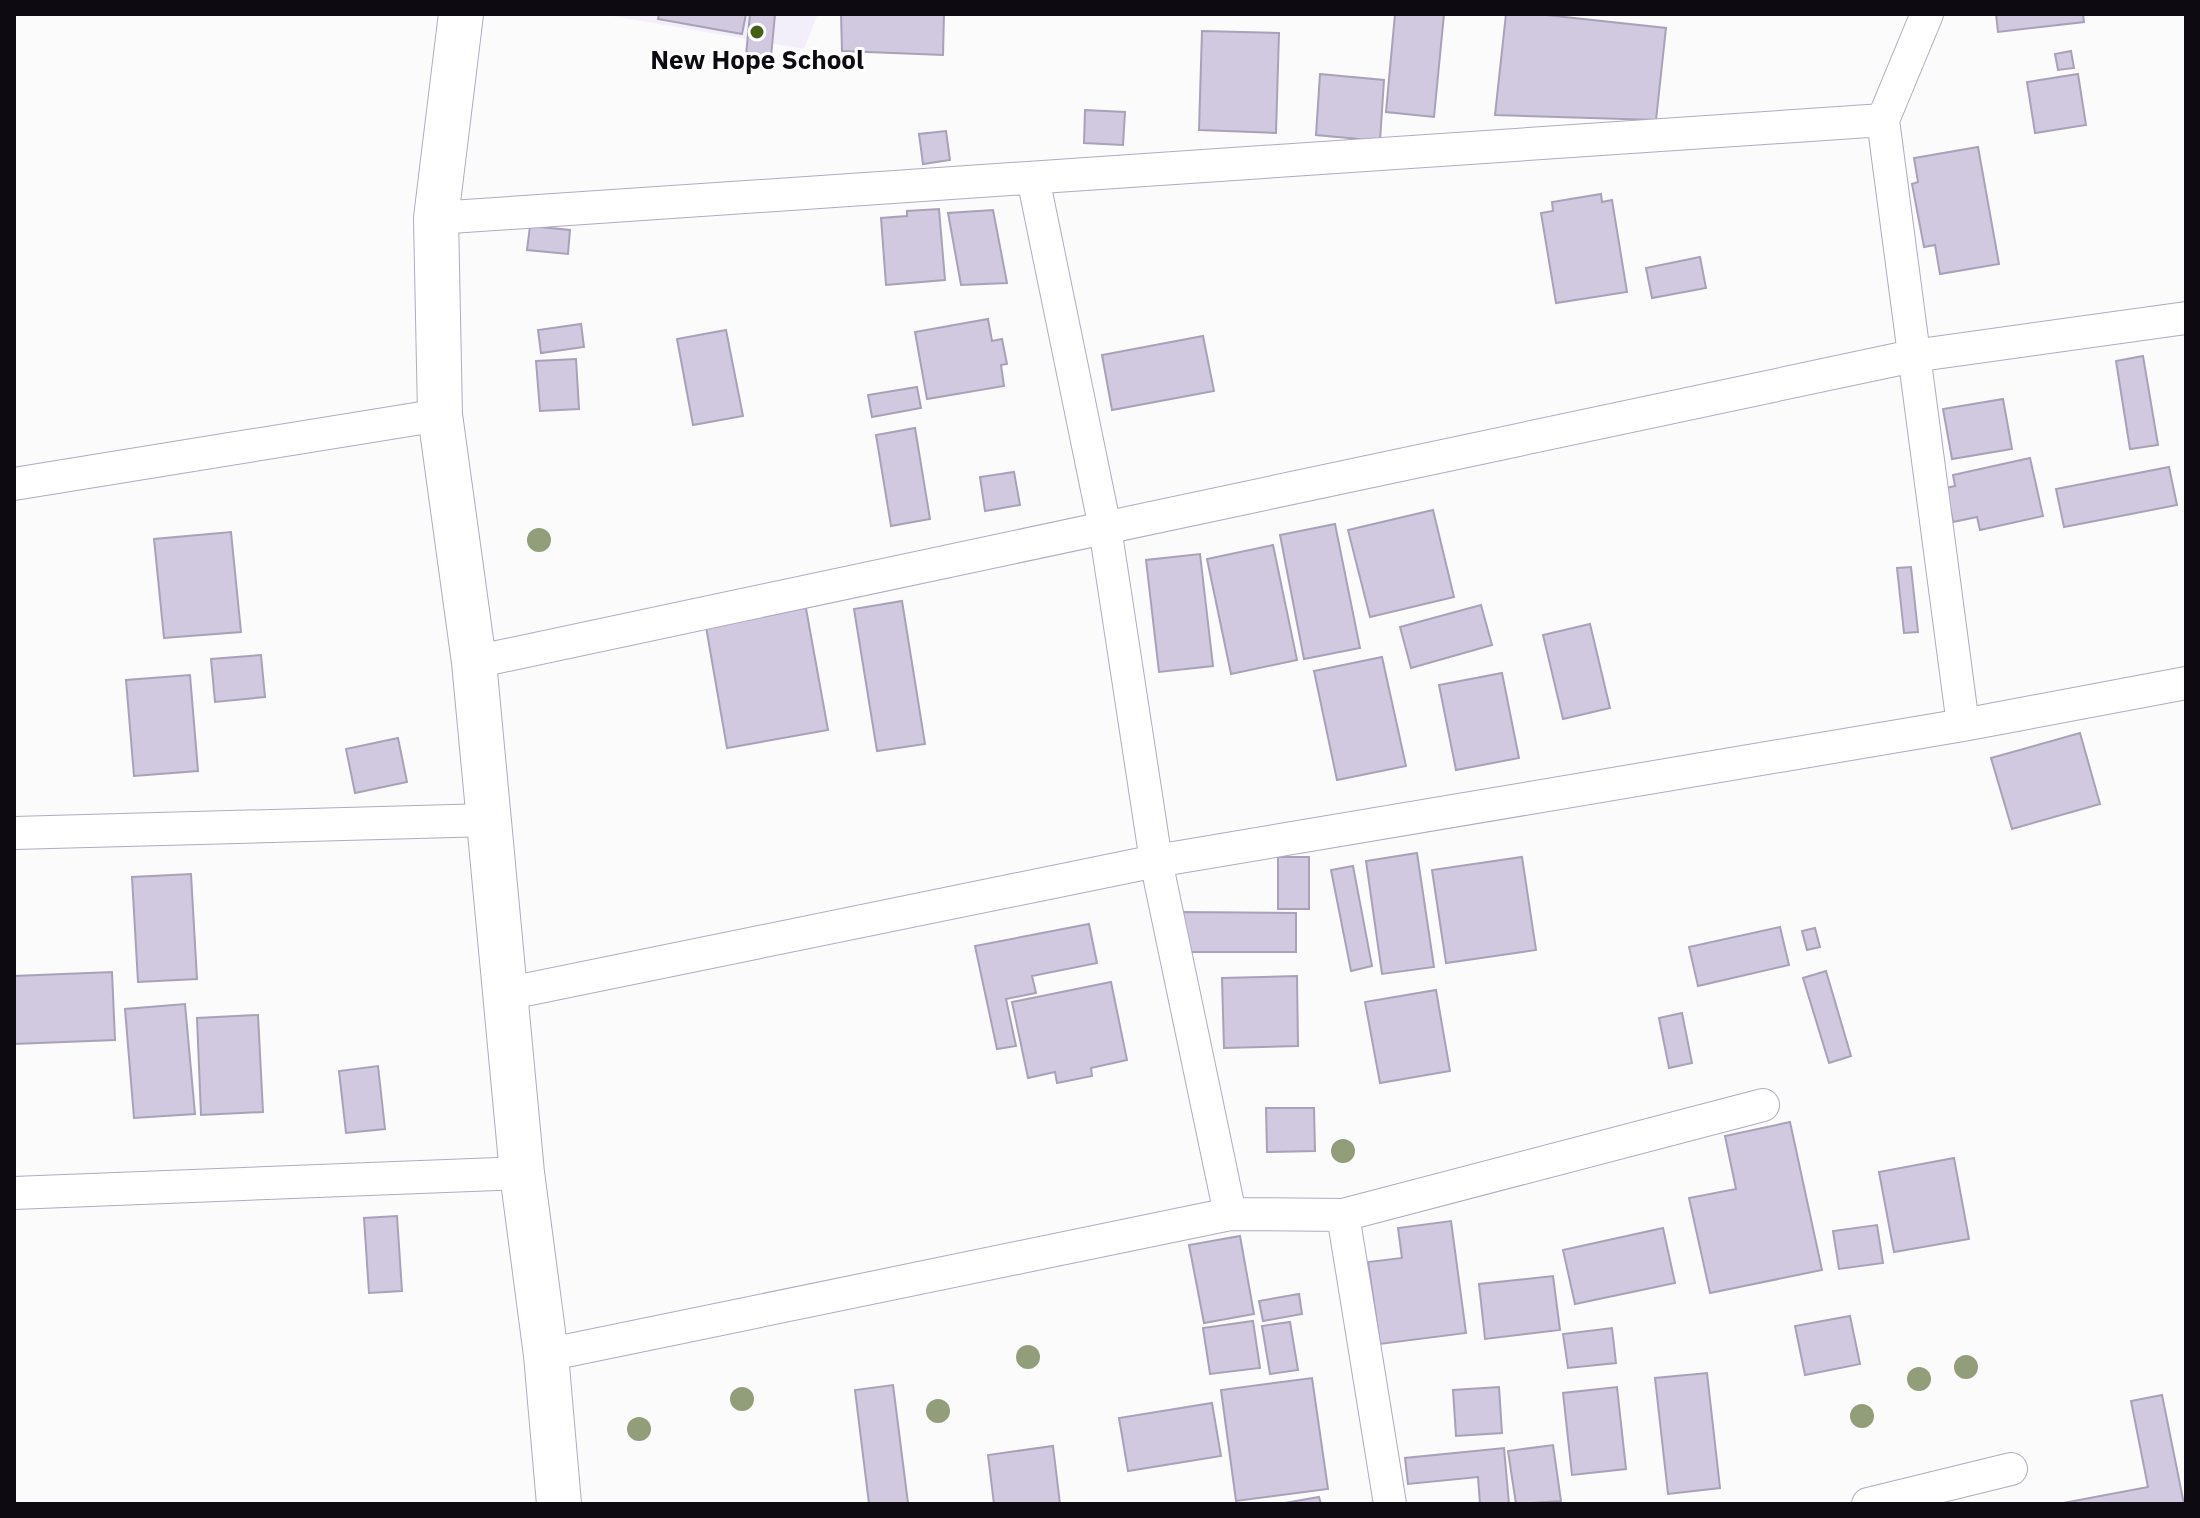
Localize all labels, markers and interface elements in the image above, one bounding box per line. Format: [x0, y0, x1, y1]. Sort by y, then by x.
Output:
marker: New Hope School [748, 23, 766, 41]
place label: New Hope School [650, 42, 864, 76]

